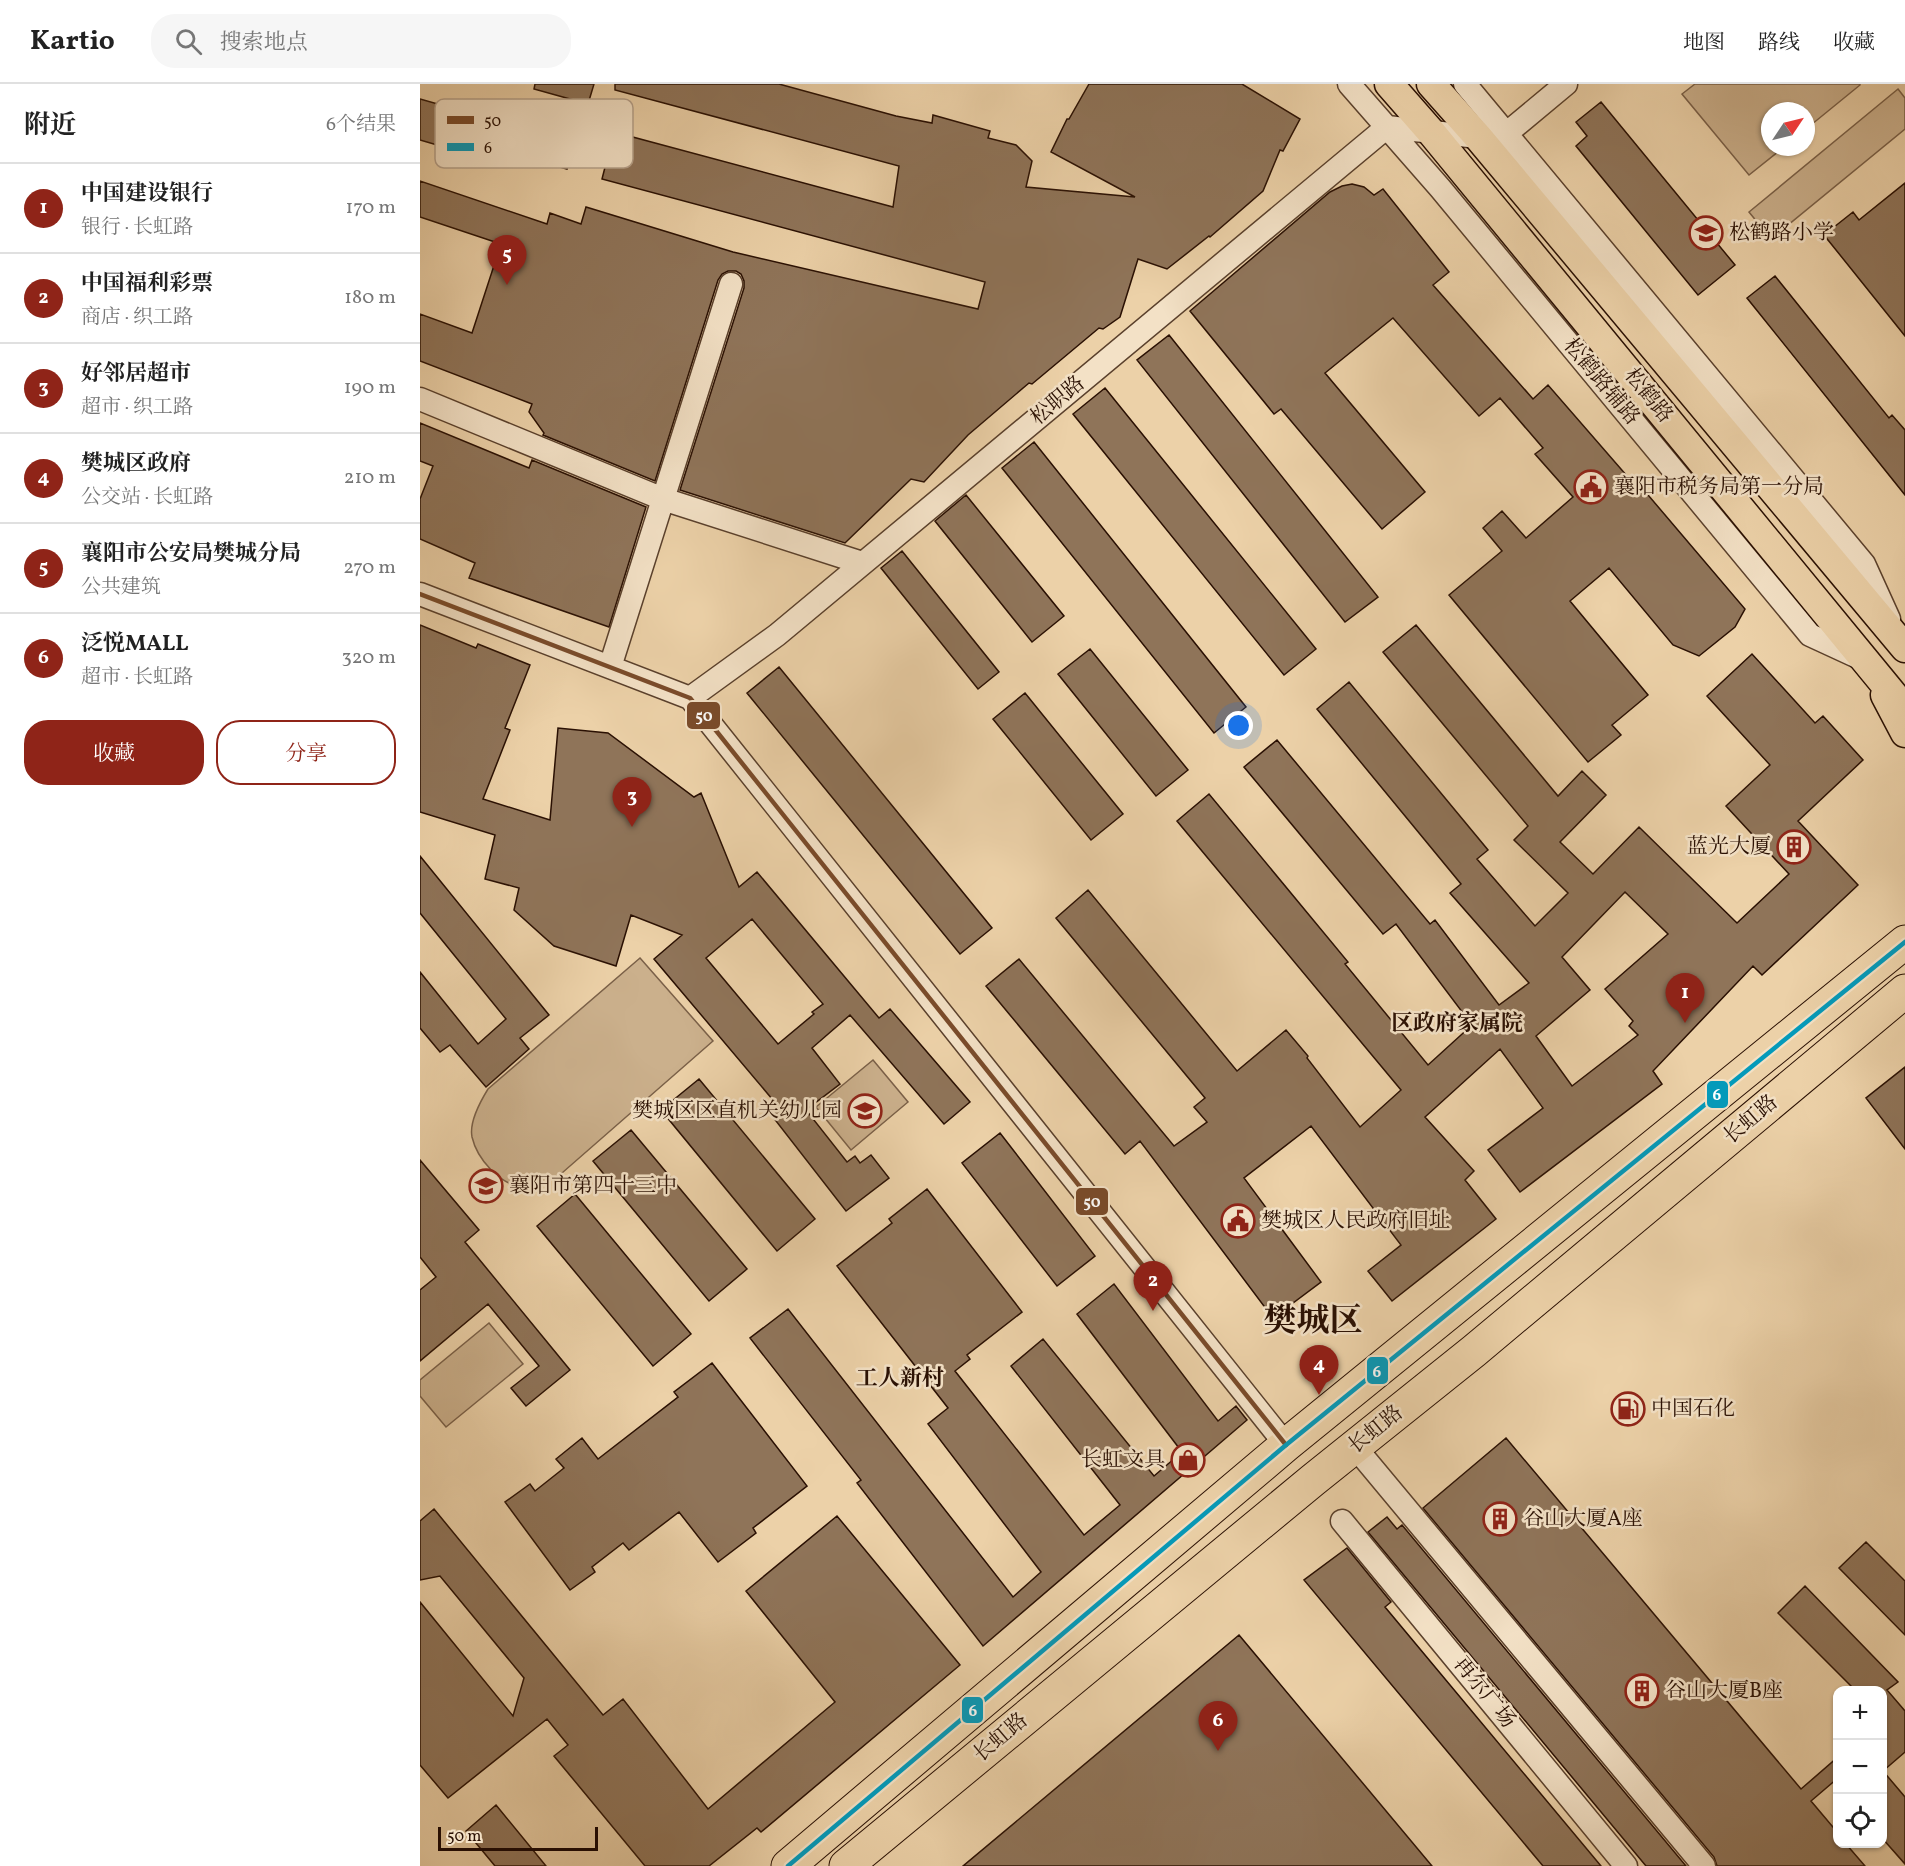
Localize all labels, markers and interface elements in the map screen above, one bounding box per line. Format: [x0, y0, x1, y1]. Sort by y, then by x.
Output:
search box [151, 14, 571, 68]
text: Kartio [30, 22, 115, 61]
icon: search [172, 25, 205, 58]
text: 搜索地点 [220, 28, 308, 59]
text: 地图 [1683, 29, 1725, 58]
text: 路线 [1758, 29, 1800, 58]
text: 收藏 [1833, 29, 1875, 58]
legend [435, 99, 633, 168]
north arrow [1761, 102, 1815, 156]
text: 附近 [24, 108, 76, 144]
text: 6个结果 [326, 111, 396, 139]
text: 50 [484, 111, 501, 133]
text: 6 [484, 138, 492, 160]
text: 中国建设银行 [81, 179, 213, 210]
text: 1 [39, 194, 48, 222]
text: 170 m [346, 194, 396, 222]
text: 银行 · 长虹路 [81, 214, 193, 242]
school or university icon: 松鹤路小学 [1688, 215, 1724, 251]
place label: 松鹤路小学 [1729, 219, 1834, 248]
pin: 5 [488, 236, 526, 285]
text: 中国福利彩票 [81, 269, 213, 300]
text: 2 [38, 284, 49, 312]
text: 180 m [344, 284, 396, 312]
text: 商店 · 织工路 [81, 304, 193, 332]
street label: 松鹤路辅路 [1556, 332, 1646, 432]
text: 好邻居超市 [81, 359, 191, 390]
street label: 松鹤路 [1617, 362, 1679, 430]
street label: 松职路 [1025, 370, 1091, 432]
text: 3 [38, 374, 49, 402]
text: 190 m [344, 374, 396, 402]
text: 超市 · 织工路 [81, 394, 193, 422]
text: 樊城区政府 [81, 449, 191, 480]
text: 4 [37, 464, 50, 492]
text: 210 m [344, 464, 396, 492]
public building icon: 襄阳市税务局第一分局 [1573, 469, 1609, 505]
place label: 襄阳市税务局第一分局 [1614, 473, 1824, 502]
text: 公交站 · 长虹路 [81, 484, 213, 512]
text: 襄阳市公安局樊城分局 [81, 539, 301, 570]
text: 5 [39, 554, 48, 582]
text: 270 m [343, 554, 396, 582]
text: 公共建筑 [81, 574, 161, 602]
text: 泛悦MALL [81, 629, 188, 660]
text: 6 [38, 644, 49, 672]
text: 320 m [341, 644, 396, 672]
text: 超市 · 长虹路 [81, 664, 193, 692]
line badge: 50 [686, 701, 721, 730]
text: 50 [695, 706, 713, 728]
your location [1224, 711, 1253, 740]
button: 收藏 [24, 720, 204, 785]
button: 分享 [216, 720, 396, 785]
pin: 3 [612, 778, 652, 827]
building icon: 蓝光大厦 [1776, 829, 1812, 865]
place label: 蓝光大厦 [1687, 833, 1771, 862]
pin: 1 [1666, 974, 1704, 1023]
district label: 区政府家属院 [1391, 1009, 1523, 1040]
line badge: 6 [1706, 1080, 1729, 1109]
text: 6 [1713, 1085, 1722, 1107]
street label: 长虹路 [1718, 1089, 1784, 1151]
school or university icon: 樊城区区直机关幼儿园 [847, 1093, 883, 1129]
place label: 樊城区区直机关幼儿园 [632, 1097, 842, 1126]
school or university icon: 襄阳市第四十三中 [468, 1168, 504, 1204]
place label: 襄阳市第四十三中 [509, 1172, 677, 1201]
line badge: 50 [1075, 1187, 1109, 1216]
text: 50 [1083, 1192, 1101, 1214]
public building icon: 樊城区人民政府旧址 [1220, 1203, 1256, 1239]
place label: 樊城区人民政府旧址 [1261, 1207, 1450, 1236]
pin: 2 [1134, 1262, 1172, 1311]
district label: 樊城区 [1264, 1300, 1363, 1346]
pin: 4 [1300, 1346, 1338, 1395]
line badge: 6 [1366, 1356, 1389, 1385]
text: 6 [1373, 1362, 1382, 1384]
district label: 工人新村 [856, 1364, 944, 1395]
fuel station icon: 中国石化 [1610, 1391, 1646, 1427]
place label: 中国石化 [1651, 1395, 1735, 1424]
street label: 长虹路 [1342, 1399, 1410, 1461]
shop icon: 长虹文具 [1170, 1442, 1206, 1478]
place label: 长虹文具 [1081, 1446, 1165, 1475]
building icon: 谷山大厦A座 [1482, 1501, 1518, 1537]
place label: 谷山大厦A座 [1523, 1505, 1643, 1534]
street label: 再尔广场 [1446, 1651, 1522, 1735]
building icon: 谷山大厦B座 [1624, 1673, 1660, 1709]
place label: 谷山大厦B座 [1665, 1677, 1783, 1706]
map controls [1833, 1686, 1887, 1848]
button: + [1833, 1686, 1887, 1740]
line badge: 6 [961, 1696, 984, 1724]
text: 6 [969, 1701, 978, 1723]
pin: 6 [1198, 1702, 1238, 1751]
street label: 长虹路 [968, 1707, 1034, 1769]
button: − [1833, 1740, 1887, 1794]
button: locate [1833, 1794, 1887, 1848]
scale bar [438, 1824, 598, 1852]
text: 50 m [447, 1826, 481, 1848]

